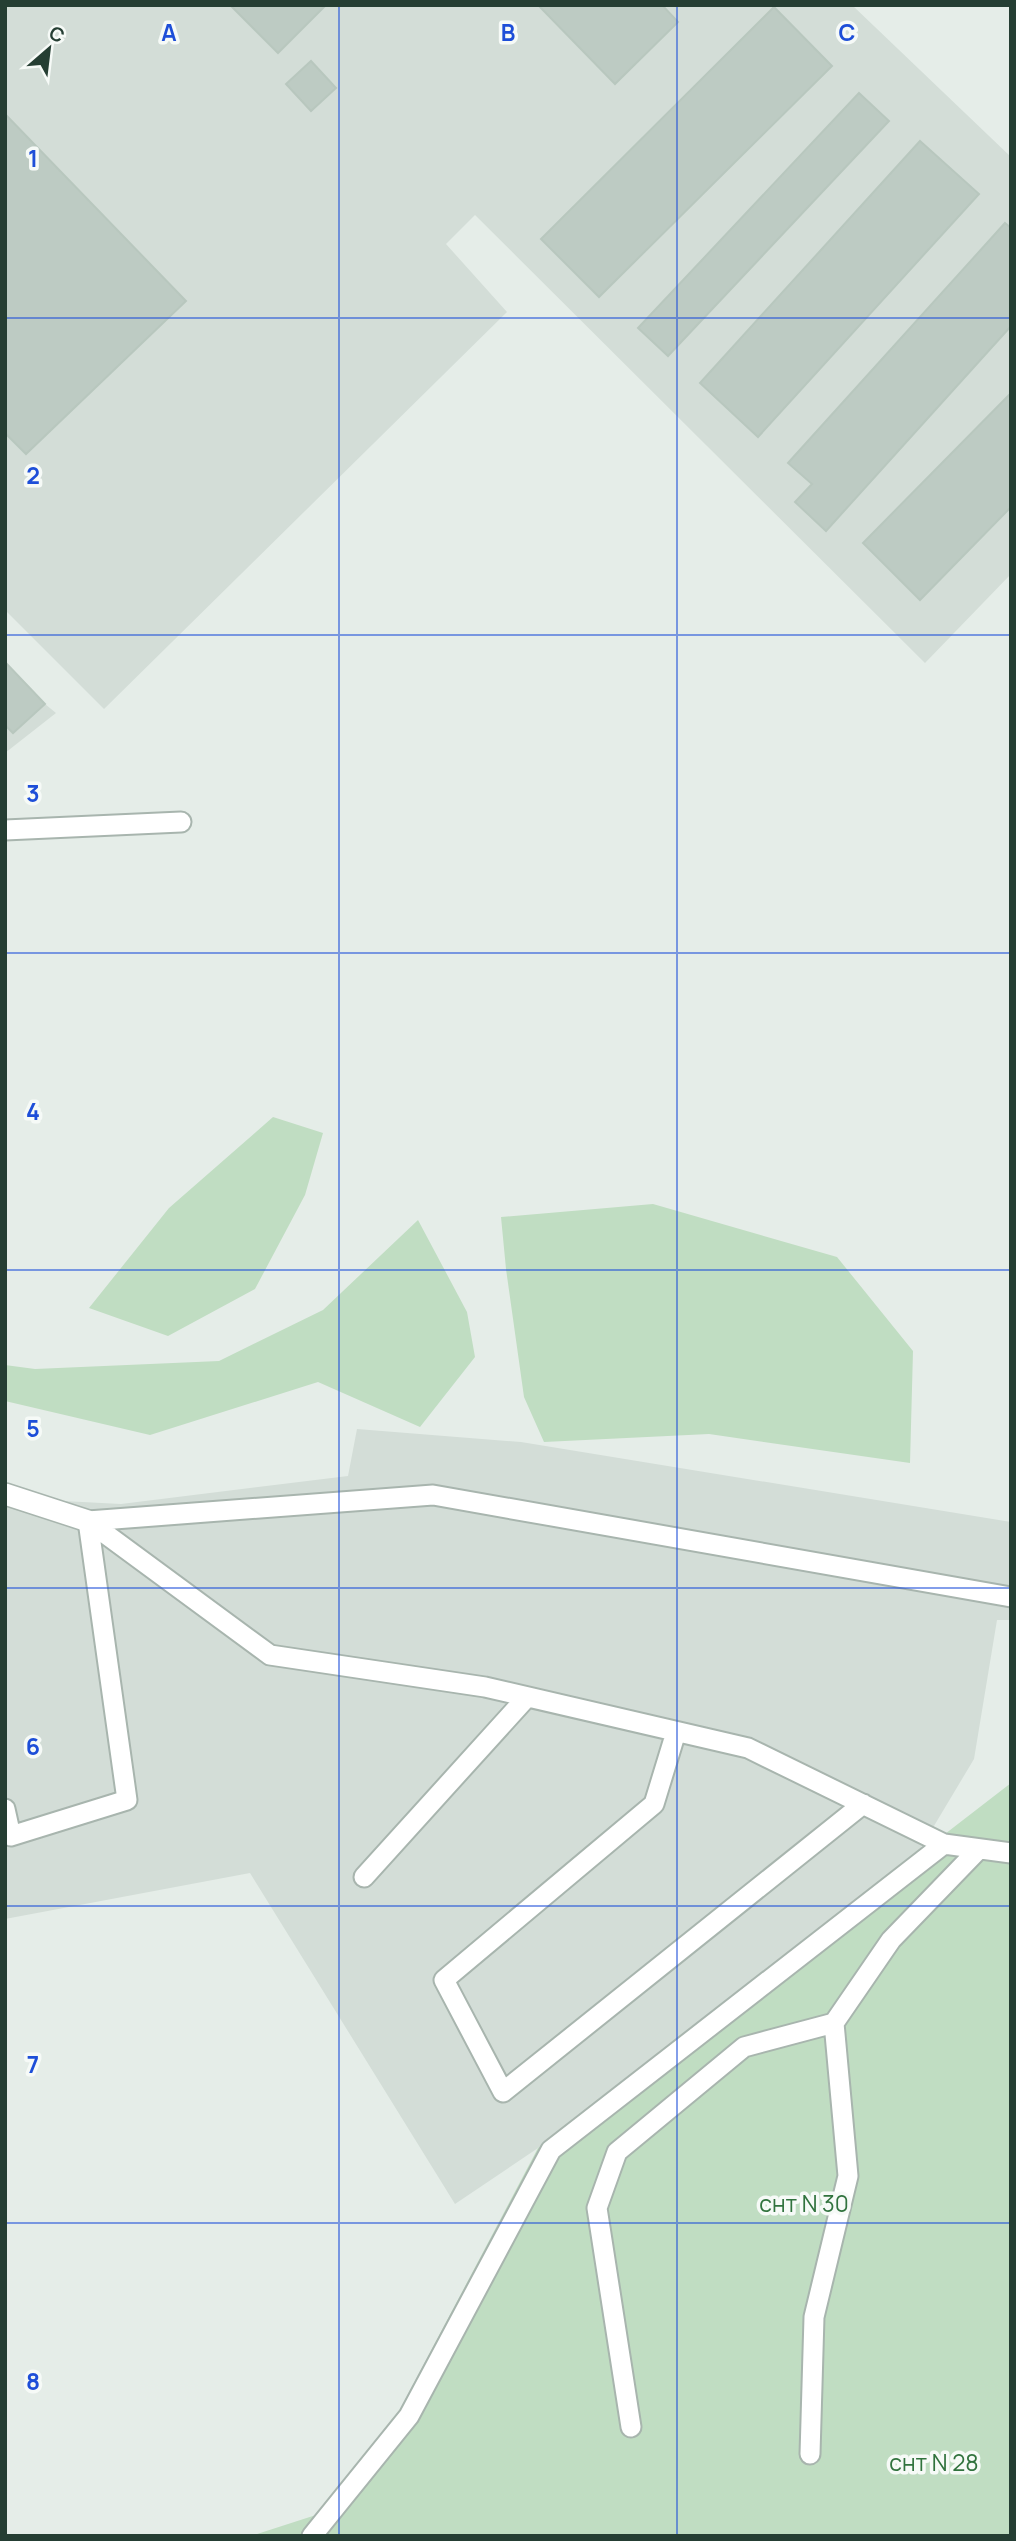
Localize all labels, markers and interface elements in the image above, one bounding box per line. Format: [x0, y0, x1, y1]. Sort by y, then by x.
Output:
north arrow [14, 14, 84, 84]
text: A [161, 16, 177, 48]
text: B [501, 16, 515, 48]
text: C [839, 16, 856, 48]
text: С [45, 19, 69, 49]
text: 1 [28, 142, 38, 174]
text: 2 [26, 459, 40, 491]
text: 3 [26, 777, 40, 809]
text: 4 [26, 1095, 40, 1127]
text: 5 [26, 1412, 40, 1444]
text: 6 [26, 1730, 40, 1762]
text: 7 [27, 2048, 39, 2080]
park label: снт N 30 [759, 2187, 849, 2219]
text: 8 [26, 2365, 40, 2397]
park label: снт N 28 [889, 2446, 979, 2478]

